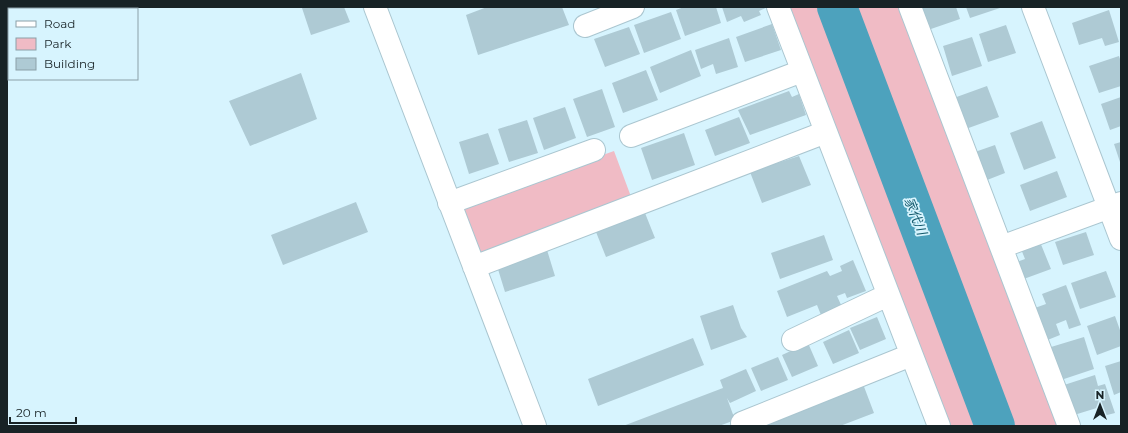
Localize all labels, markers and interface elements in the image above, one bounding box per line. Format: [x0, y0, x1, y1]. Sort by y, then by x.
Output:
legend [8, 8, 138, 80]
text: Road [44, 16, 75, 31]
text: Park [44, 36, 72, 51]
text: Building [44, 56, 95, 71]
water label: 家代川 [902, 195, 931, 239]
north arrow [1080, 385, 1120, 425]
text: N [1096, 388, 1104, 402]
scale bar [10, 399, 76, 425]
text: 20 m [16, 405, 47, 420]

